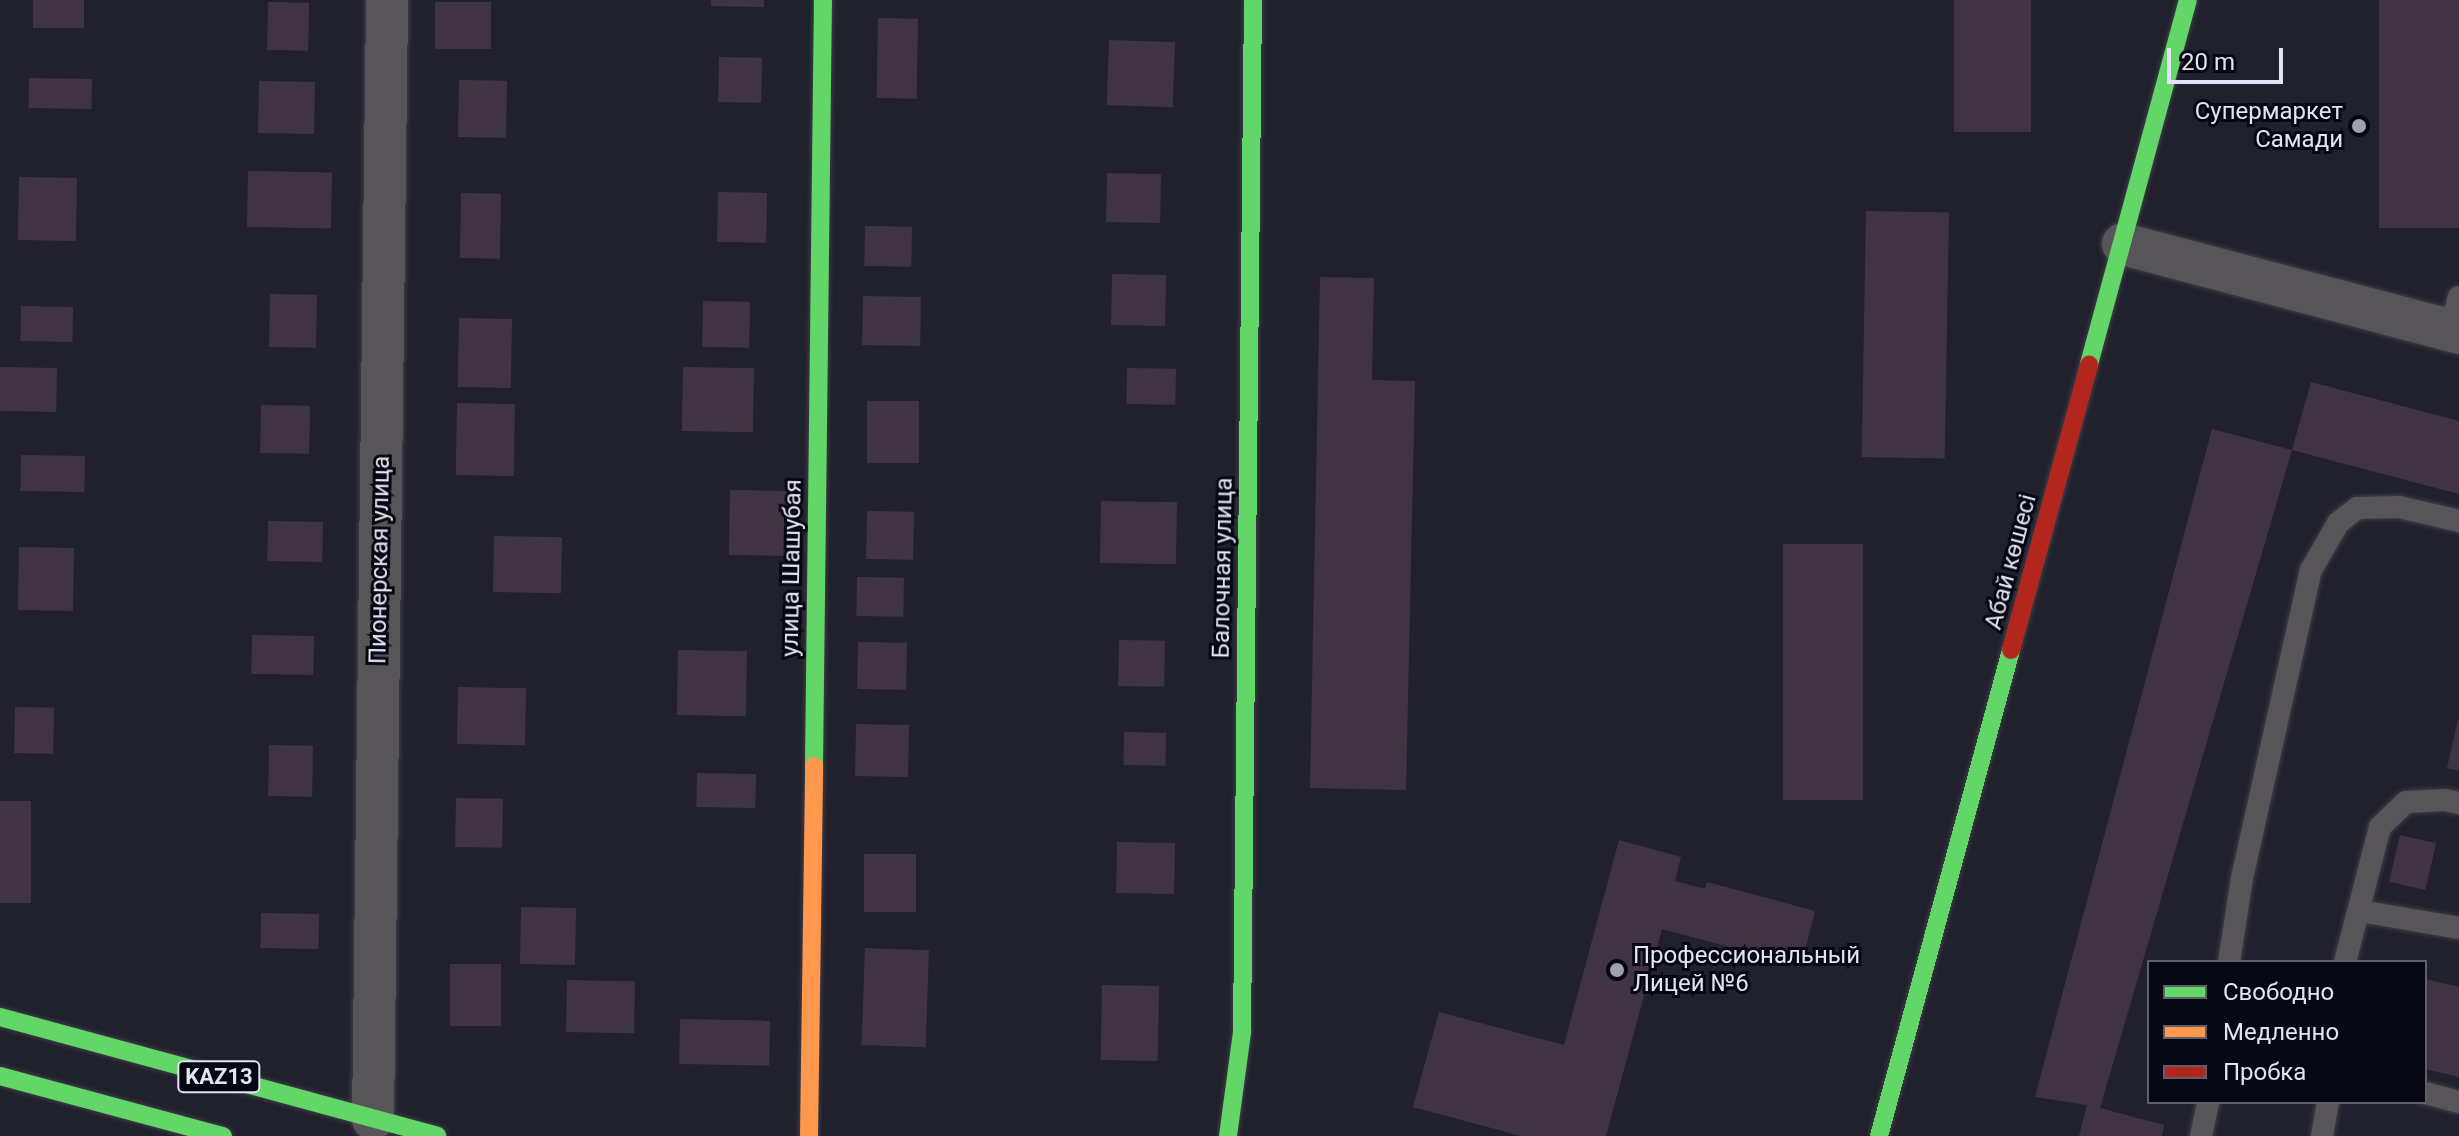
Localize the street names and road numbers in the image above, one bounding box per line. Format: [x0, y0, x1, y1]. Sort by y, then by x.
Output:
street label: Пионерская улица [364, 456, 396, 664]
street label: Балочная улица [1207, 477, 1239, 659]
street label: улица Шашубая [776, 479, 808, 657]
street label: Абай көшесі [1979, 491, 2043, 633]
road number: KAZ13 [177, 1059, 261, 1095]

